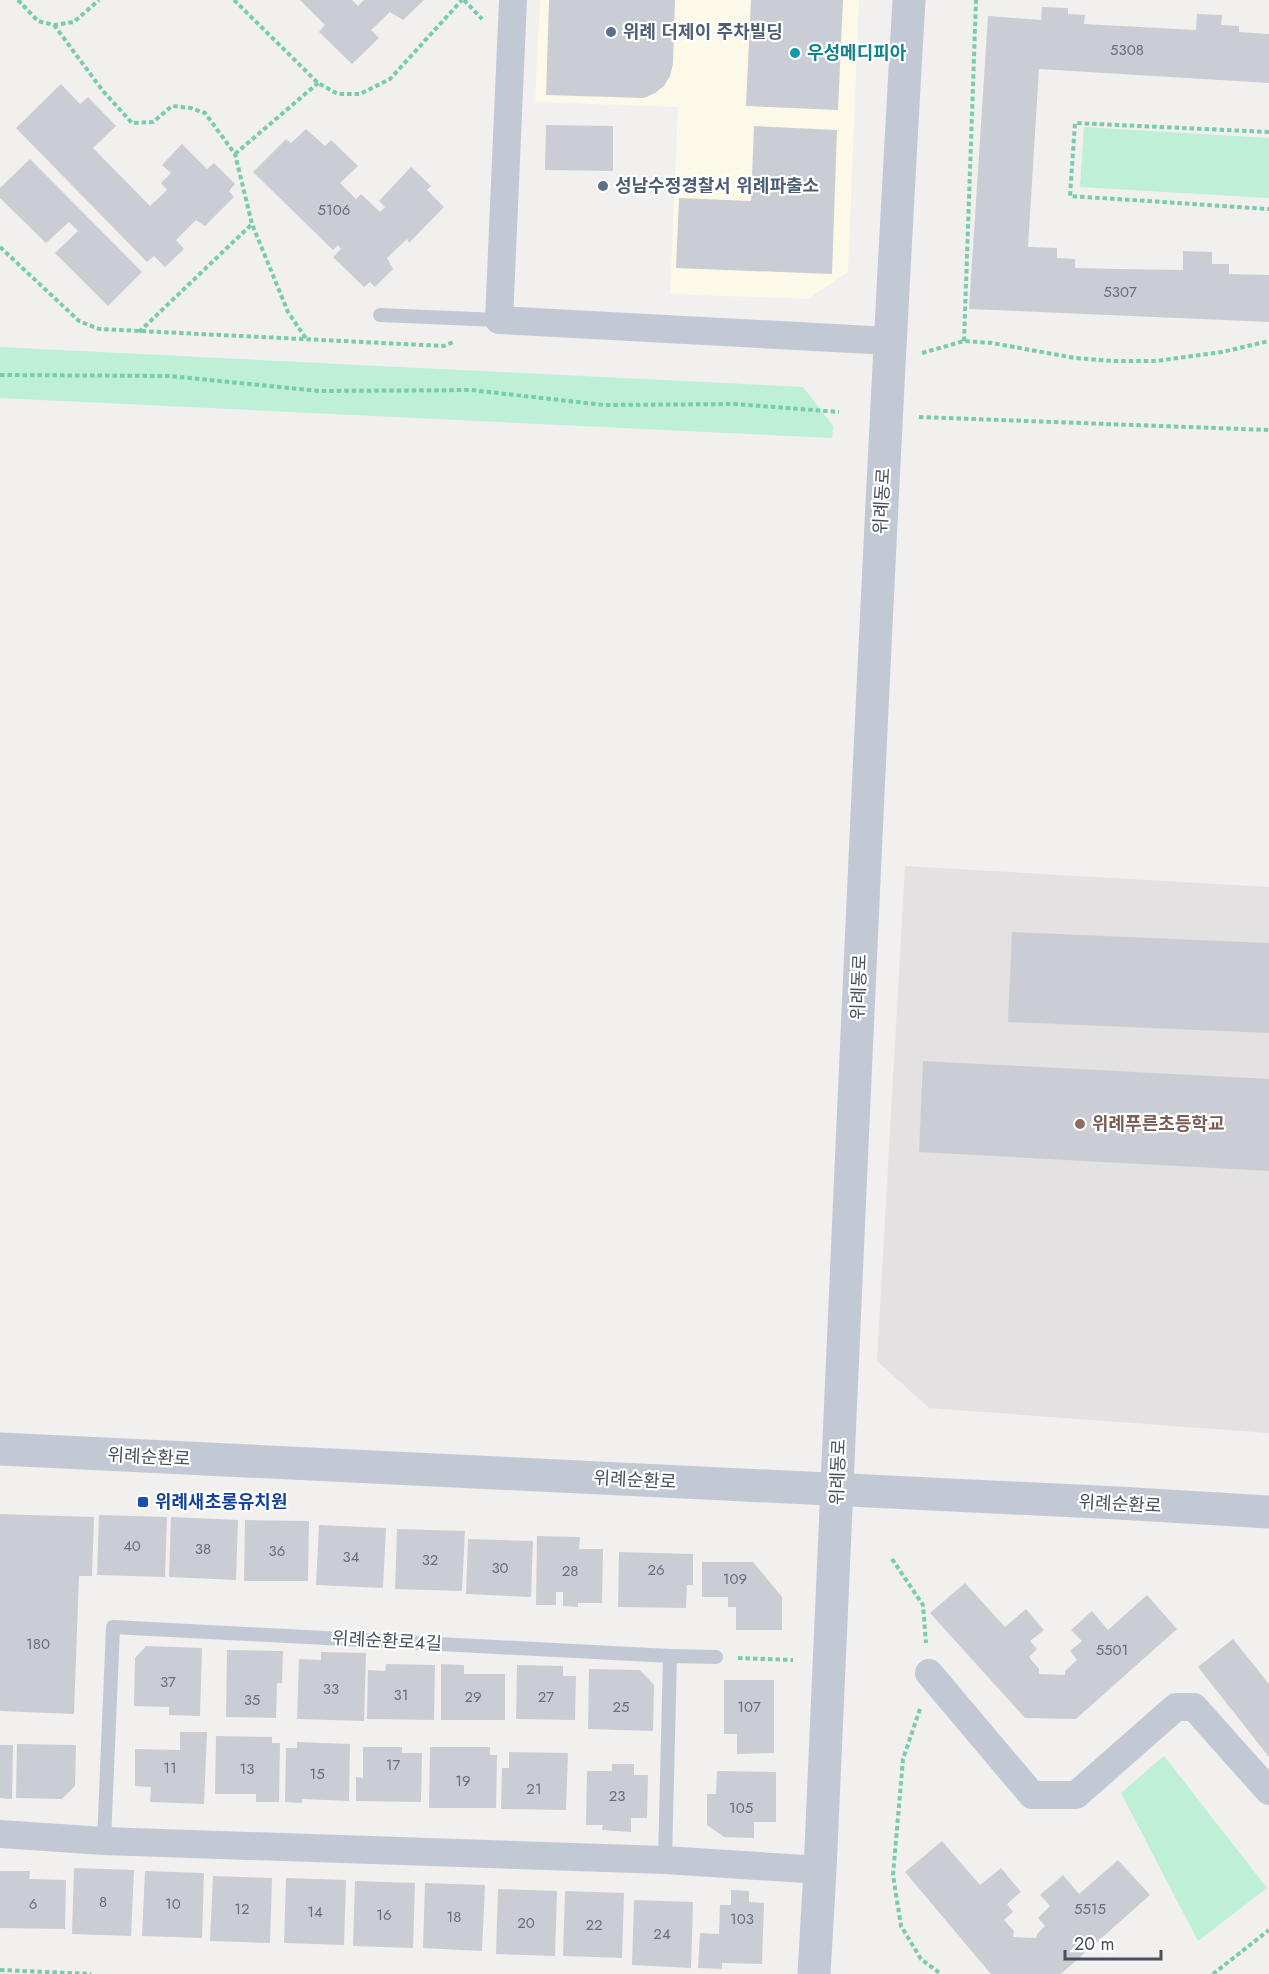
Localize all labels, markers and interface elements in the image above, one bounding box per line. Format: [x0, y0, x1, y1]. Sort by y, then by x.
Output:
place label: 위례 더제이 주차빌딩 [623, 19, 783, 45]
marker: 위례 더제이 주차빌딩 [604, 25, 618, 39]
house number: 5308 [1110, 39, 1144, 61]
place label: 우성메디피아 [807, 40, 907, 66]
marker: 우성메디피아 [788, 46, 802, 60]
place label: 성남수정경찰서 위례파출소 [615, 173, 819, 199]
marker: 성남수정경찰서 위례파출소 [596, 179, 610, 193]
house number: 5106 [318, 199, 350, 221]
house number: 5307 [1103, 281, 1137, 303]
street label: 위례동로 [867, 467, 897, 535]
street label: 위례동로 [845, 953, 873, 1021]
place label: 위례푸른초등학교 [1092, 1111, 1224, 1137]
marker: 위례푸른초등학교 [1073, 1117, 1087, 1131]
street label: 위례동로 [824, 1438, 852, 1506]
street label: 위례순환로 [107, 1442, 191, 1472]
street label: 위례순환로 [593, 1465, 677, 1495]
place label: 위례새초롱유치원 [155, 1489, 287, 1515]
street label: 위례순환로 [1078, 1489, 1162, 1519]
marker: 위례새초롱유치원 [136, 1495, 150, 1509]
house number: 40 [123, 1535, 141, 1557]
house number: 38 [195, 1538, 211, 1560]
house number: 36 [269, 1540, 285, 1562]
house number: 34 [343, 1546, 360, 1568]
house number: 32 [422, 1549, 438, 1571]
house number: 30 [491, 1557, 509, 1579]
house number: 26 [647, 1559, 665, 1581]
house number: 28 [562, 1560, 578, 1582]
house number: 109 [723, 1568, 747, 1590]
street label: 위례순환로4길 [331, 1625, 443, 1657]
house number: 180 [26, 1633, 50, 1655]
house number: 5501 [1096, 1639, 1128, 1661]
house number: 37 [160, 1671, 176, 1693]
house number: 33 [323, 1678, 339, 1700]
house number: 31 [394, 1684, 408, 1706]
house number: 29 [464, 1686, 482, 1708]
house number: 27 [538, 1686, 554, 1708]
house number: 35 [244, 1689, 260, 1711]
house number: 25 [613, 1696, 630, 1718]
house number: 107 [737, 1696, 761, 1718]
house number: 17 [386, 1754, 400, 1776]
house number: 11 [163, 1757, 177, 1779]
house number: 13 [240, 1758, 254, 1780]
house number: 15 [309, 1763, 325, 1785]
house number: 19 [455, 1770, 471, 1792]
house number: 21 [526, 1778, 542, 1800]
house number: 23 [609, 1785, 625, 1807]
house number: 105 [729, 1797, 753, 1819]
house number: 8 [99, 1891, 107, 1913]
house number: 6 [29, 1893, 37, 1915]
house number: 10 [165, 1893, 181, 1915]
house number: 12 [234, 1898, 250, 1920]
house number: 5515 [1074, 1898, 1106, 1920]
house number: 14 [307, 1901, 323, 1923]
house number: 16 [376, 1904, 392, 1926]
house number: 18 [447, 1906, 461, 1928]
house number: 103 [730, 1908, 754, 1930]
house number: 20 [517, 1912, 535, 1934]
house number: 22 [585, 1914, 603, 1936]
house number: 24 [653, 1923, 671, 1945]
scale bar [1065, 1923, 1161, 1961]
text: 20 m [1074, 1931, 1114, 1957]

